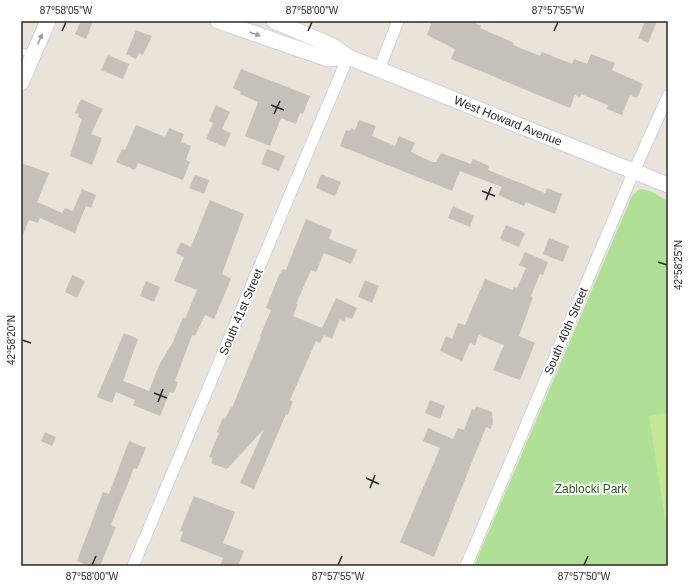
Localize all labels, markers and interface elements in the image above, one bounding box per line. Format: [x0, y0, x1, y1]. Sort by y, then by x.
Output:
text: 87°58'05"W [40, 5, 93, 16]
text: 87°58'00"W [286, 5, 339, 16]
text: 87°57'55"W [532, 5, 585, 16]
one-way arrow [249, 31, 261, 37]
one-way arrow [38, 33, 44, 45]
street label: West Howard Avenue [452, 93, 564, 149]
text: 42°58'25"N [673, 240, 684, 290]
street label: South 41st Street [216, 266, 266, 357]
street label: South 40th Street [541, 285, 591, 377]
text: 42°58'20"N [6, 315, 17, 365]
park label: Zablocki Park [555, 482, 628, 496]
text: 87°58'00"W [66, 571, 119, 582]
text: 87°57'55"W [312, 571, 365, 582]
text: 87°57'50"W [558, 571, 611, 582]

